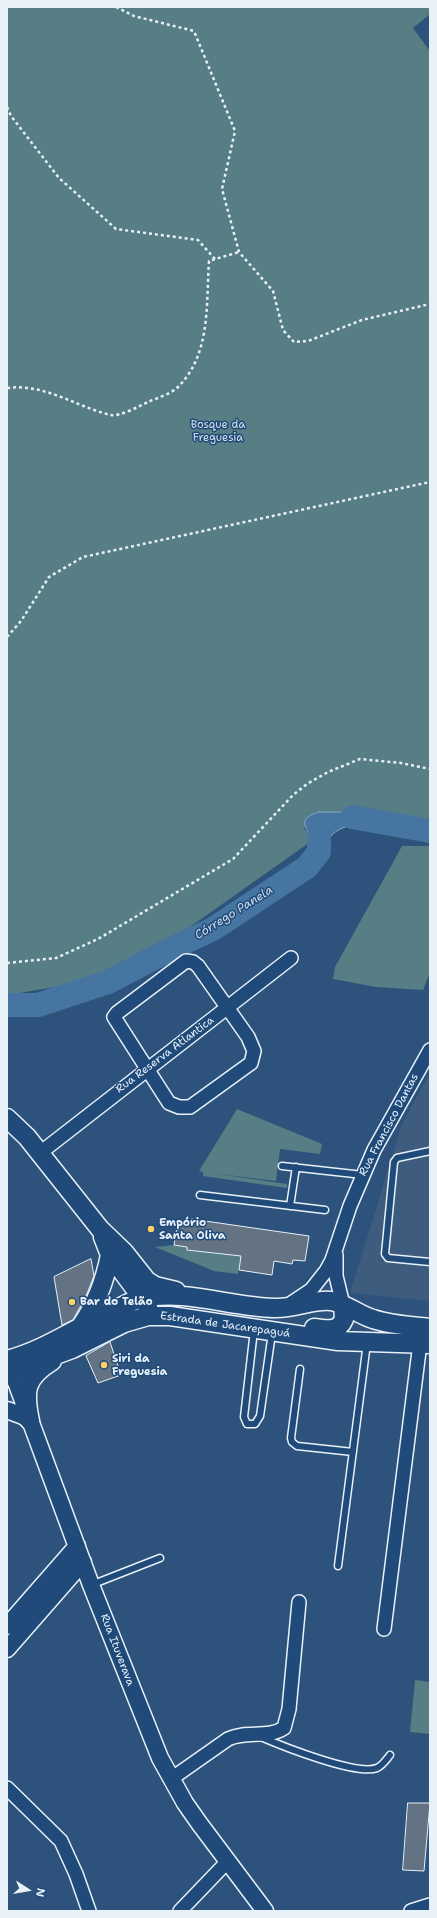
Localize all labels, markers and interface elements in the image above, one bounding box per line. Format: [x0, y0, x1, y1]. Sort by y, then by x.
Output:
park label: Bosque da Freguesia [191, 418, 245, 444]
water label: Córrego Panela [192, 883, 276, 943]
street label: Rua Reserva Atlantica [113, 1014, 217, 1096]
street label: Rua Francisco Dantas [356, 1071, 422, 1179]
place label: Empório Santa Oliva [159, 1216, 226, 1242]
marker: Empório Santa Oliva [146, 1224, 156, 1234]
place label: Bar do Telão [80, 1295, 153, 1309]
marker: Bar do Telão [67, 1297, 77, 1307]
street label: Estrada de Jacarepaguá [159, 1309, 291, 1341]
place label: Siri da Freguesia [112, 1352, 167, 1378]
marker: Siri da Freguesia [99, 1360, 109, 1370]
street label: Rua Ituverava [97, 1612, 137, 1688]
north arrow [8, 1870, 48, 1910]
text: N [32, 1887, 48, 1898]

